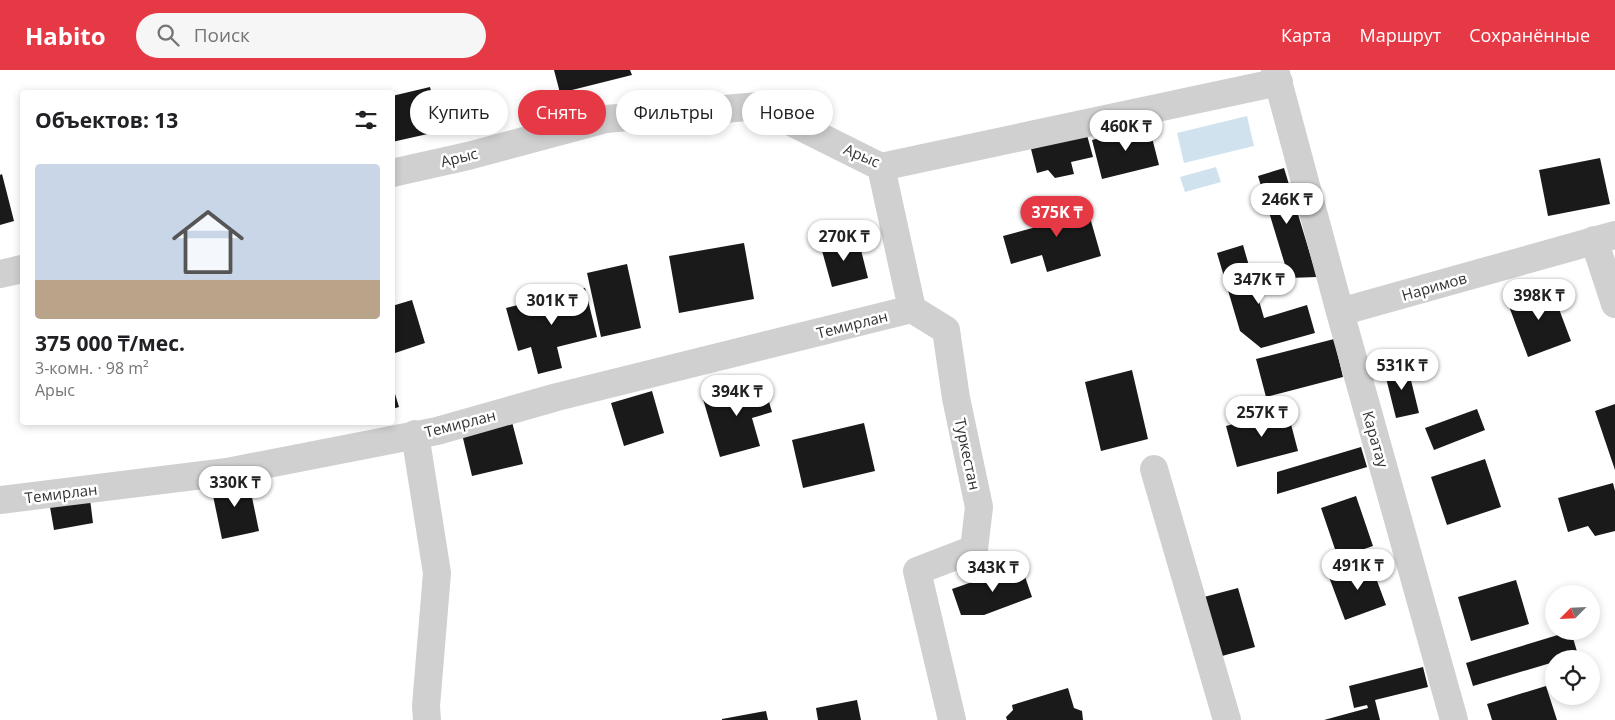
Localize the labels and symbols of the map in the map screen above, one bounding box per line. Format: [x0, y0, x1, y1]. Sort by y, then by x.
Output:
pin: 460K ₸ [1085, 109, 1167, 152]
street label: Арыс [841, 138, 883, 172]
street label: Арыс [438, 143, 480, 171]
pin: 246K ₸ [1246, 182, 1328, 225]
pin: 375K ₸ [1016, 196, 1098, 238]
pin: 270K ₸ [803, 220, 885, 262]
pin: 347K ₸ [1218, 262, 1300, 305]
street label: Наримов [1399, 267, 1469, 305]
pin: 398K ₸ [1498, 278, 1580, 321]
pin: 301K ₸ [511, 284, 593, 326]
street label: Темирлан [814, 305, 890, 343]
pin: 531K ₸ [1361, 348, 1443, 391]
pin: 394K ₸ [696, 374, 778, 417]
pin: 257K ₸ [1221, 396, 1303, 438]
street label: Темирлан [422, 404, 498, 442]
street label: Каратау [1358, 408, 1394, 470]
street label: Туркестан [951, 416, 985, 492]
pin: 330K ₸ [194, 466, 276, 508]
street label: Темирлан [24, 479, 98, 507]
pin: 491K ₸ [1317, 548, 1399, 591]
pin: 343K ₸ [952, 550, 1034, 593]
north arrow [1545, 585, 1600, 640]

